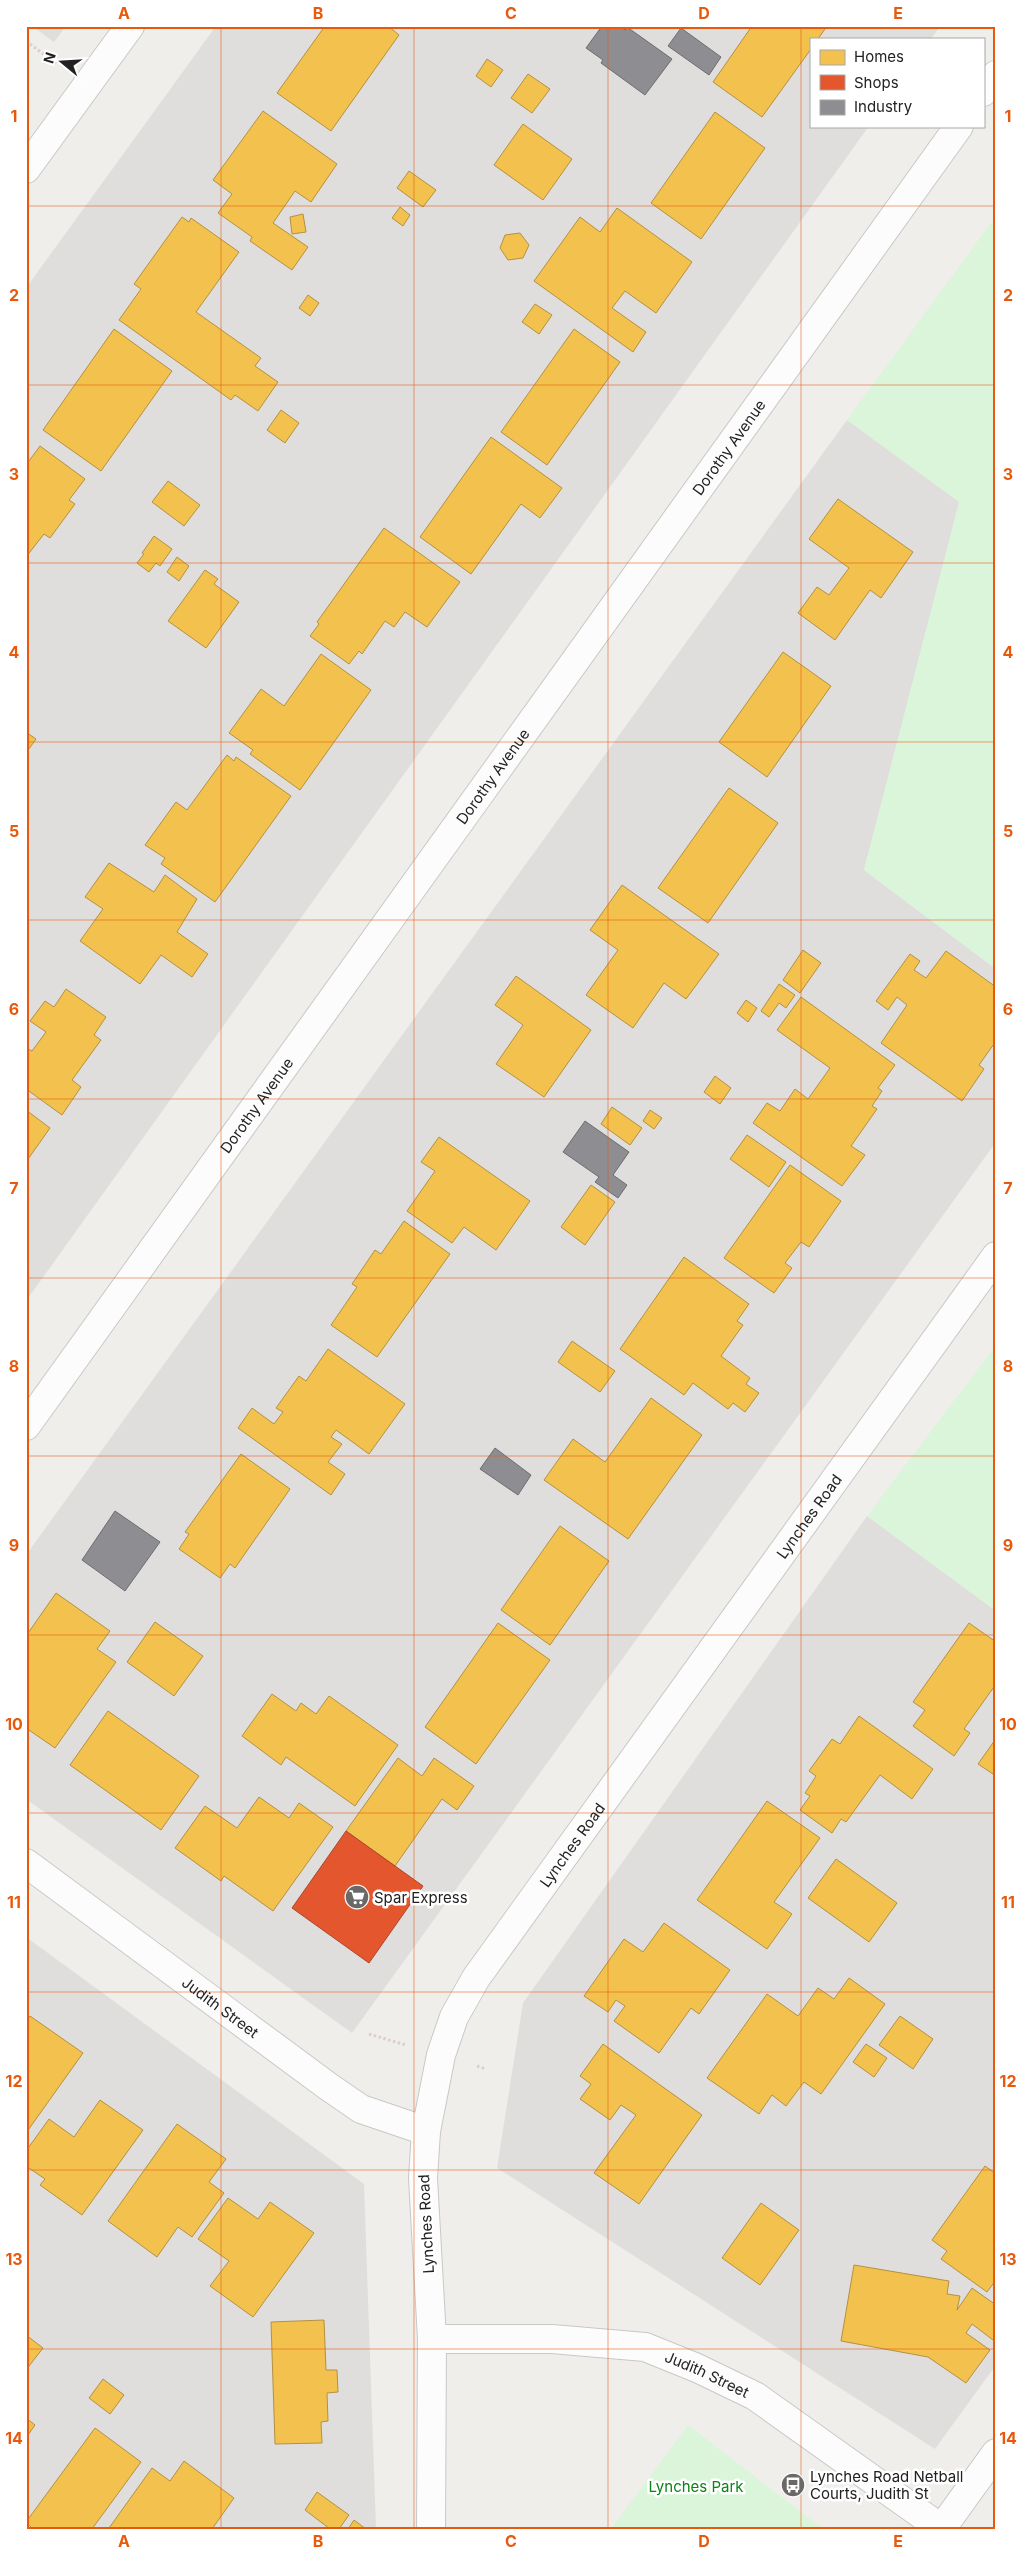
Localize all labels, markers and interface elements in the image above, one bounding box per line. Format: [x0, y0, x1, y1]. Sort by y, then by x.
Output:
text: A [118, 3, 130, 23]
text: B [313, 3, 323, 23]
text: C [505, 3, 517, 23]
text: D [698, 3, 710, 23]
text: E [893, 3, 903, 23]
north arrow [38, 38, 88, 88]
legend [810, 38, 984, 128]
text: Homes [854, 47, 904, 66]
text: N [39, 50, 59, 66]
text: Shops [854, 73, 899, 92]
text: Industry [854, 97, 913, 116]
text: 1 [11, 106, 17, 126]
text: 1 [1005, 106, 1011, 126]
text: 2 [9, 285, 19, 305]
text: 2 [1003, 285, 1013, 305]
street label: Dorothy Avenue [688, 396, 769, 499]
text: 3 [9, 464, 19, 484]
text: 3 [1003, 464, 1013, 484]
text: 4 [9, 642, 20, 662]
text: 4 [1003, 642, 1014, 662]
street label: Dorothy Avenue [452, 725, 533, 828]
text: 5 [9, 821, 19, 841]
text: 5 [1003, 821, 1013, 841]
text: 6 [9, 999, 19, 1019]
text: 6 [1003, 999, 1013, 1019]
street label: Dorothy Avenue [216, 1054, 297, 1157]
text: 7 [9, 1178, 19, 1198]
text: 7 [1003, 1178, 1013, 1198]
text: 8 [9, 1356, 19, 1376]
text: 8 [1003, 1356, 1013, 1376]
street label: Lynches Road [772, 1470, 845, 1562]
text: 9 [9, 1535, 19, 1555]
text: 9 [1003, 1535, 1013, 1555]
text: 10 [5, 1714, 23, 1734]
text: 10 [999, 1714, 1017, 1734]
street label: Lynches Road [535, 1799, 609, 1891]
supermarket icon: Spar Express [344, 1884, 370, 1910]
place label: Spar Express [374, 1888, 468, 1907]
text: 11 [7, 1892, 21, 1912]
text: 11 [1001, 1892, 1015, 1912]
street label: Judith Street [179, 1972, 263, 2041]
text: 12 [6, 2071, 22, 2091]
text: 12 [1000, 2071, 1016, 2091]
street label: Lynches Road [414, 2174, 438, 2274]
text: 13 [5, 2249, 23, 2269]
text: 13 [999, 2249, 1017, 2269]
street label: Judith Street [662, 2347, 752, 2401]
text: 14 [5, 2428, 23, 2448]
text: 14 [999, 2428, 1017, 2448]
place label: Lynches Road Netball Courts, Judith St [810, 2467, 963, 2503]
bus stop icon: Lynches Road Netball Courts, Judith St [780, 2472, 806, 2498]
park label: Lynches Park [648, 2477, 744, 2496]
text: A [118, 2531, 130, 2551]
text: B [313, 2531, 323, 2551]
text: C [505, 2531, 517, 2551]
text: D [698, 2531, 710, 2551]
text: E [893, 2531, 903, 2551]

